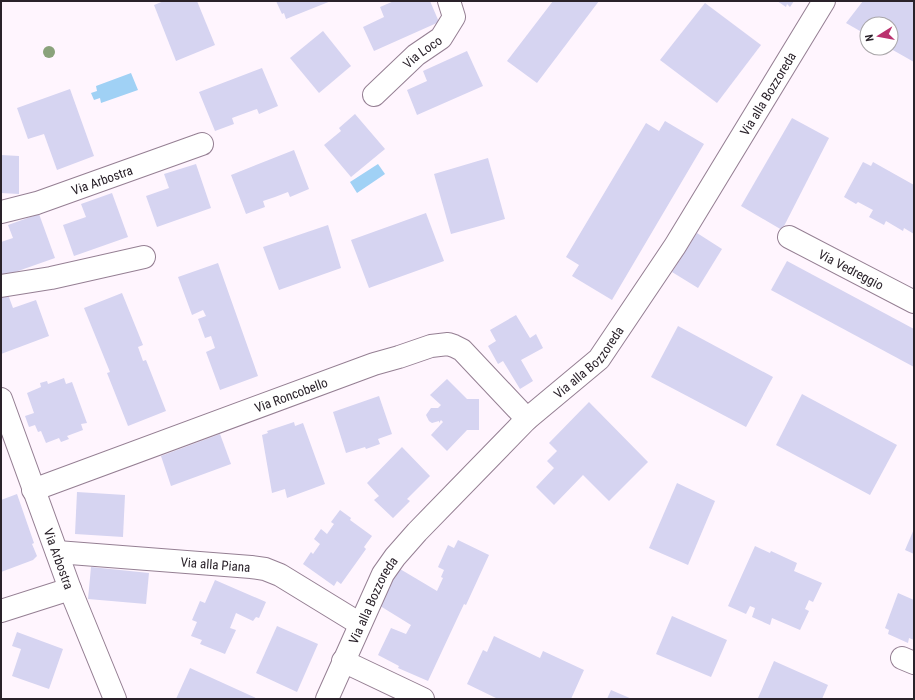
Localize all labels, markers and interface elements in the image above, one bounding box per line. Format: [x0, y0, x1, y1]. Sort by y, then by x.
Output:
north arrow [859, 16, 899, 56]
street label: Via Loco [400, 32, 445, 71]
text: N [863, 33, 877, 42]
street label: Via alla Bozzoreda [737, 49, 799, 138]
street label: Via Arbostra [69, 162, 134, 198]
street label: Via Vedreggio [816, 246, 886, 292]
street label: Via alla Bozzoreda [550, 323, 626, 401]
street label: Via Roncobello [252, 374, 330, 415]
street label: Via Arbostra [41, 526, 77, 591]
street label: Via alla Piana [180, 554, 251, 574]
street label: Via alla Bozzoreda [345, 554, 400, 646]

